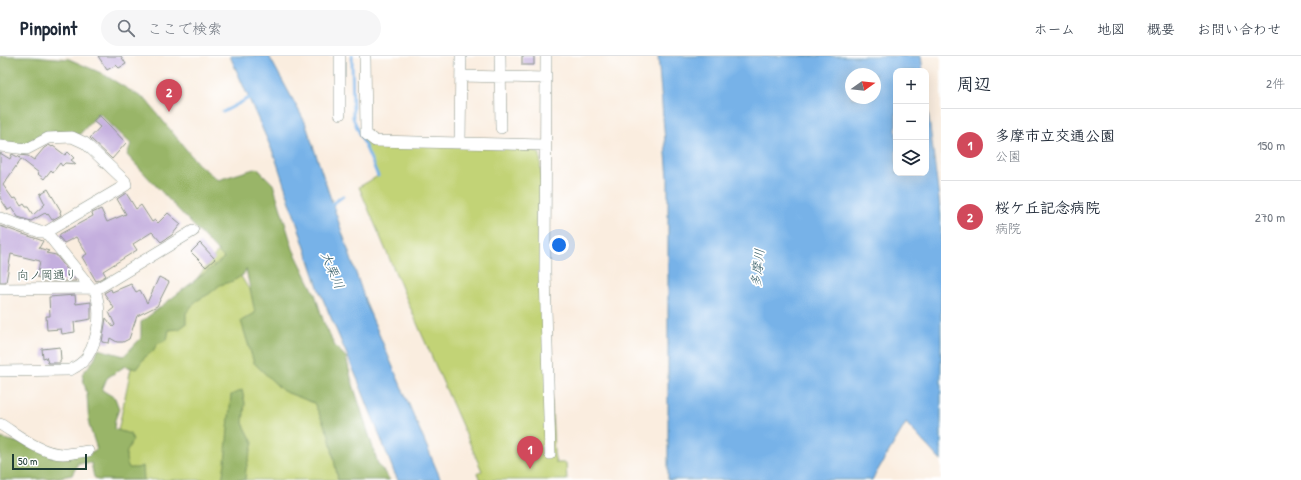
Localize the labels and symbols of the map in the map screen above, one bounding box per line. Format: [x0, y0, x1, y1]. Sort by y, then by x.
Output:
north arrow [845, 68, 881, 104]
pin: 2 [156, 79, 182, 112]
your location [549, 235, 569, 255]
water label: 多摩川 [746, 248, 768, 288]
water label: 大栗川 [317, 249, 349, 291]
street label: 向ノ岡通り [17, 265, 77, 284]
pin: 1 [517, 436, 543, 469]
scale bar [12, 452, 87, 471]

